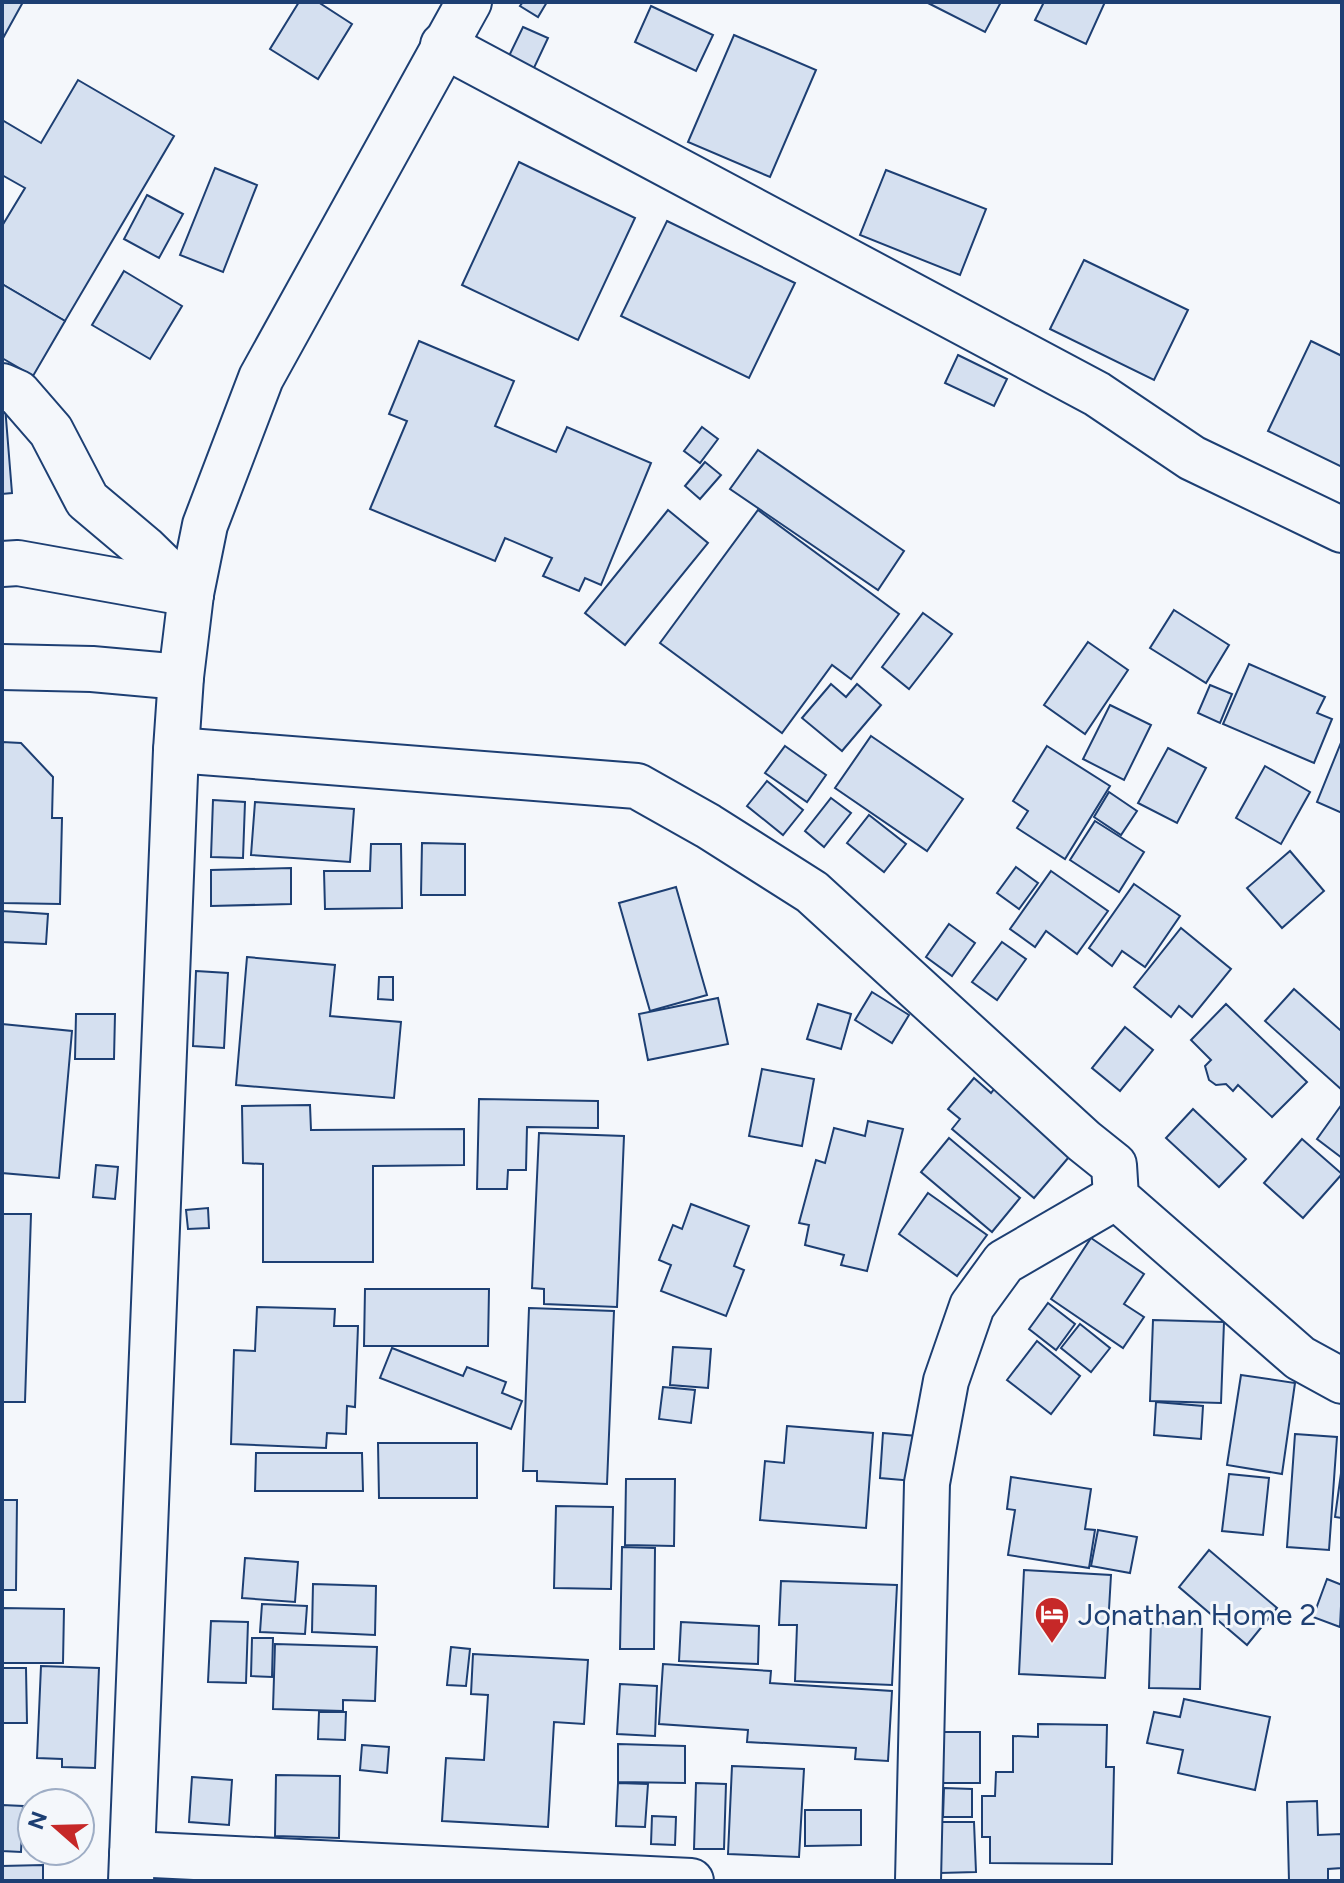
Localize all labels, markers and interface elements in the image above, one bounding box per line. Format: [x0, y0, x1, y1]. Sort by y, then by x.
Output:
hotel icon: Jonathan Home 2 [1033, 1595, 1071, 1645]
place label: Jonathan Home 2 [1078, 1596, 1316, 1633]
north arrow [16, 1787, 96, 1867]
text: N [22, 1808, 53, 1833]

